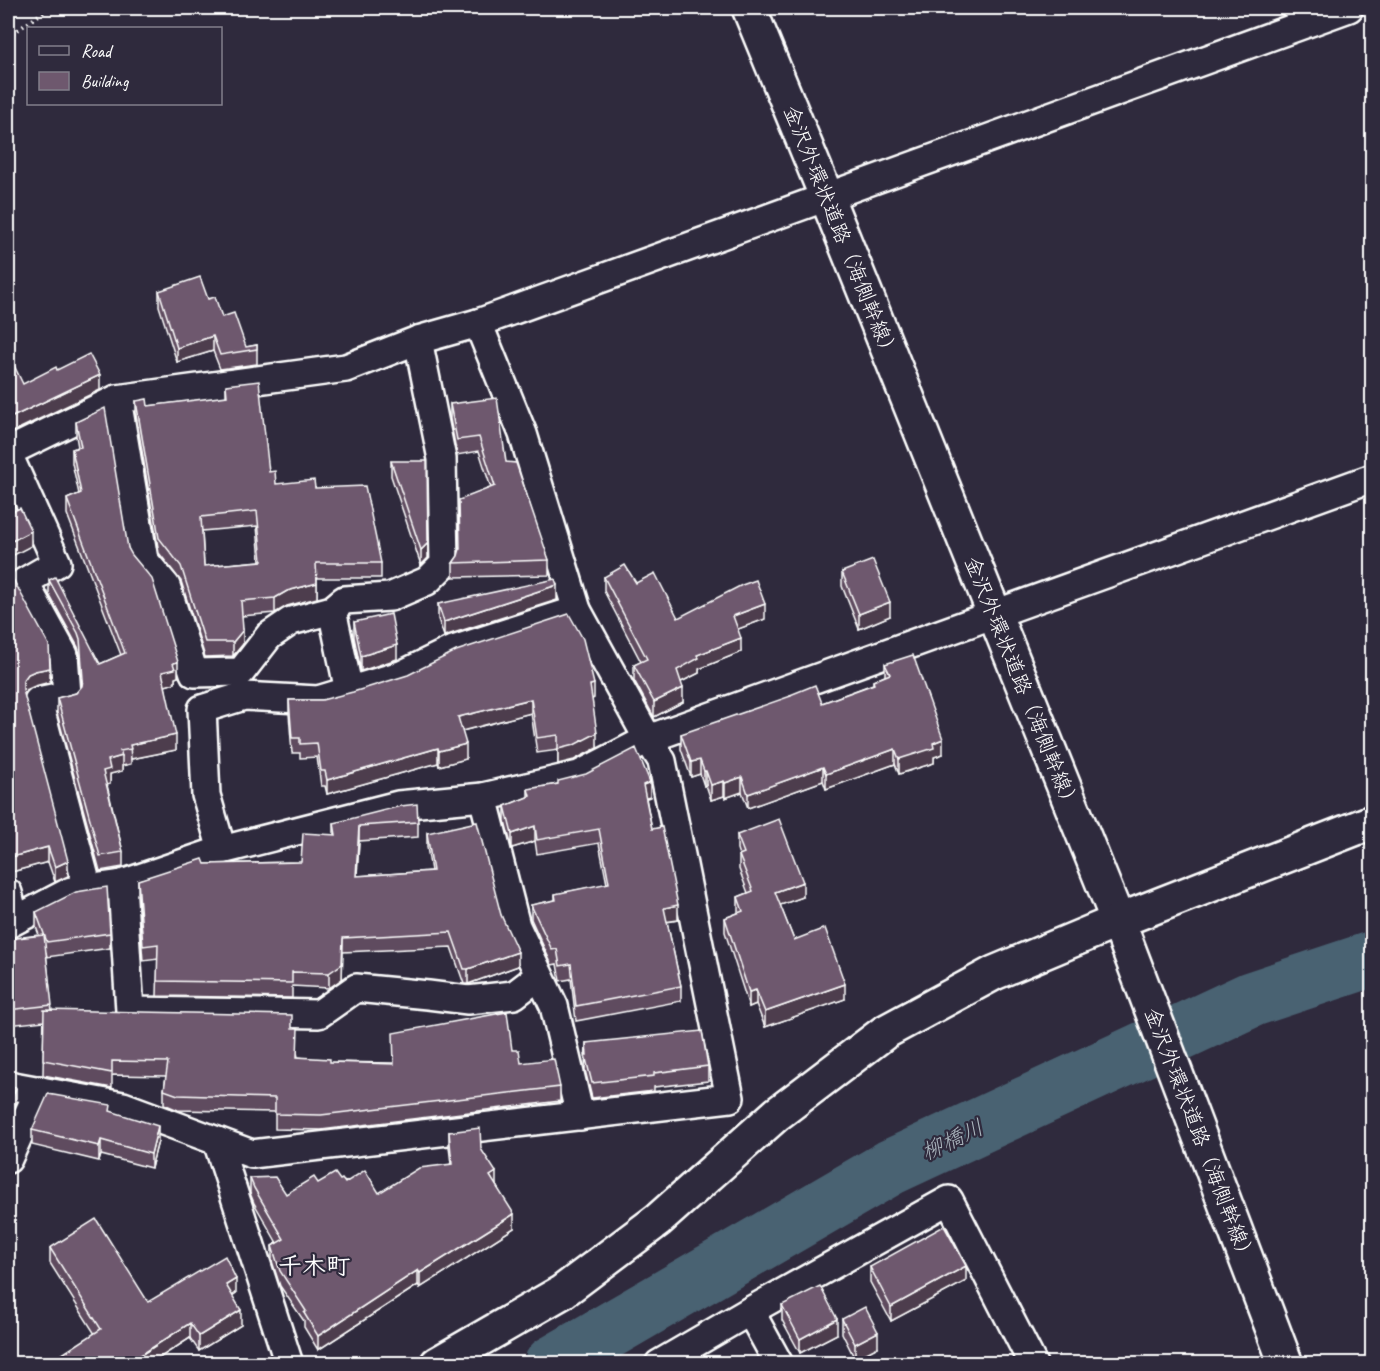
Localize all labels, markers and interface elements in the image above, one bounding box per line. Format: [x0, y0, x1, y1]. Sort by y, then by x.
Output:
legend [27, 27, 222, 105]
text: Road [81, 40, 114, 62]
text: Building [81, 70, 130, 92]
street label: 金沢外環状道路（海側幹線） [778, 102, 904, 364]
street label: 金沢外環状道路（海側幹線） [959, 553, 1085, 815]
street label: 金沢外環状道路（海側幹線） [1139, 1004, 1261, 1268]
water label: 柳橋川 [917, 1113, 988, 1167]
district label: 千木町 [278, 1251, 350, 1281]

